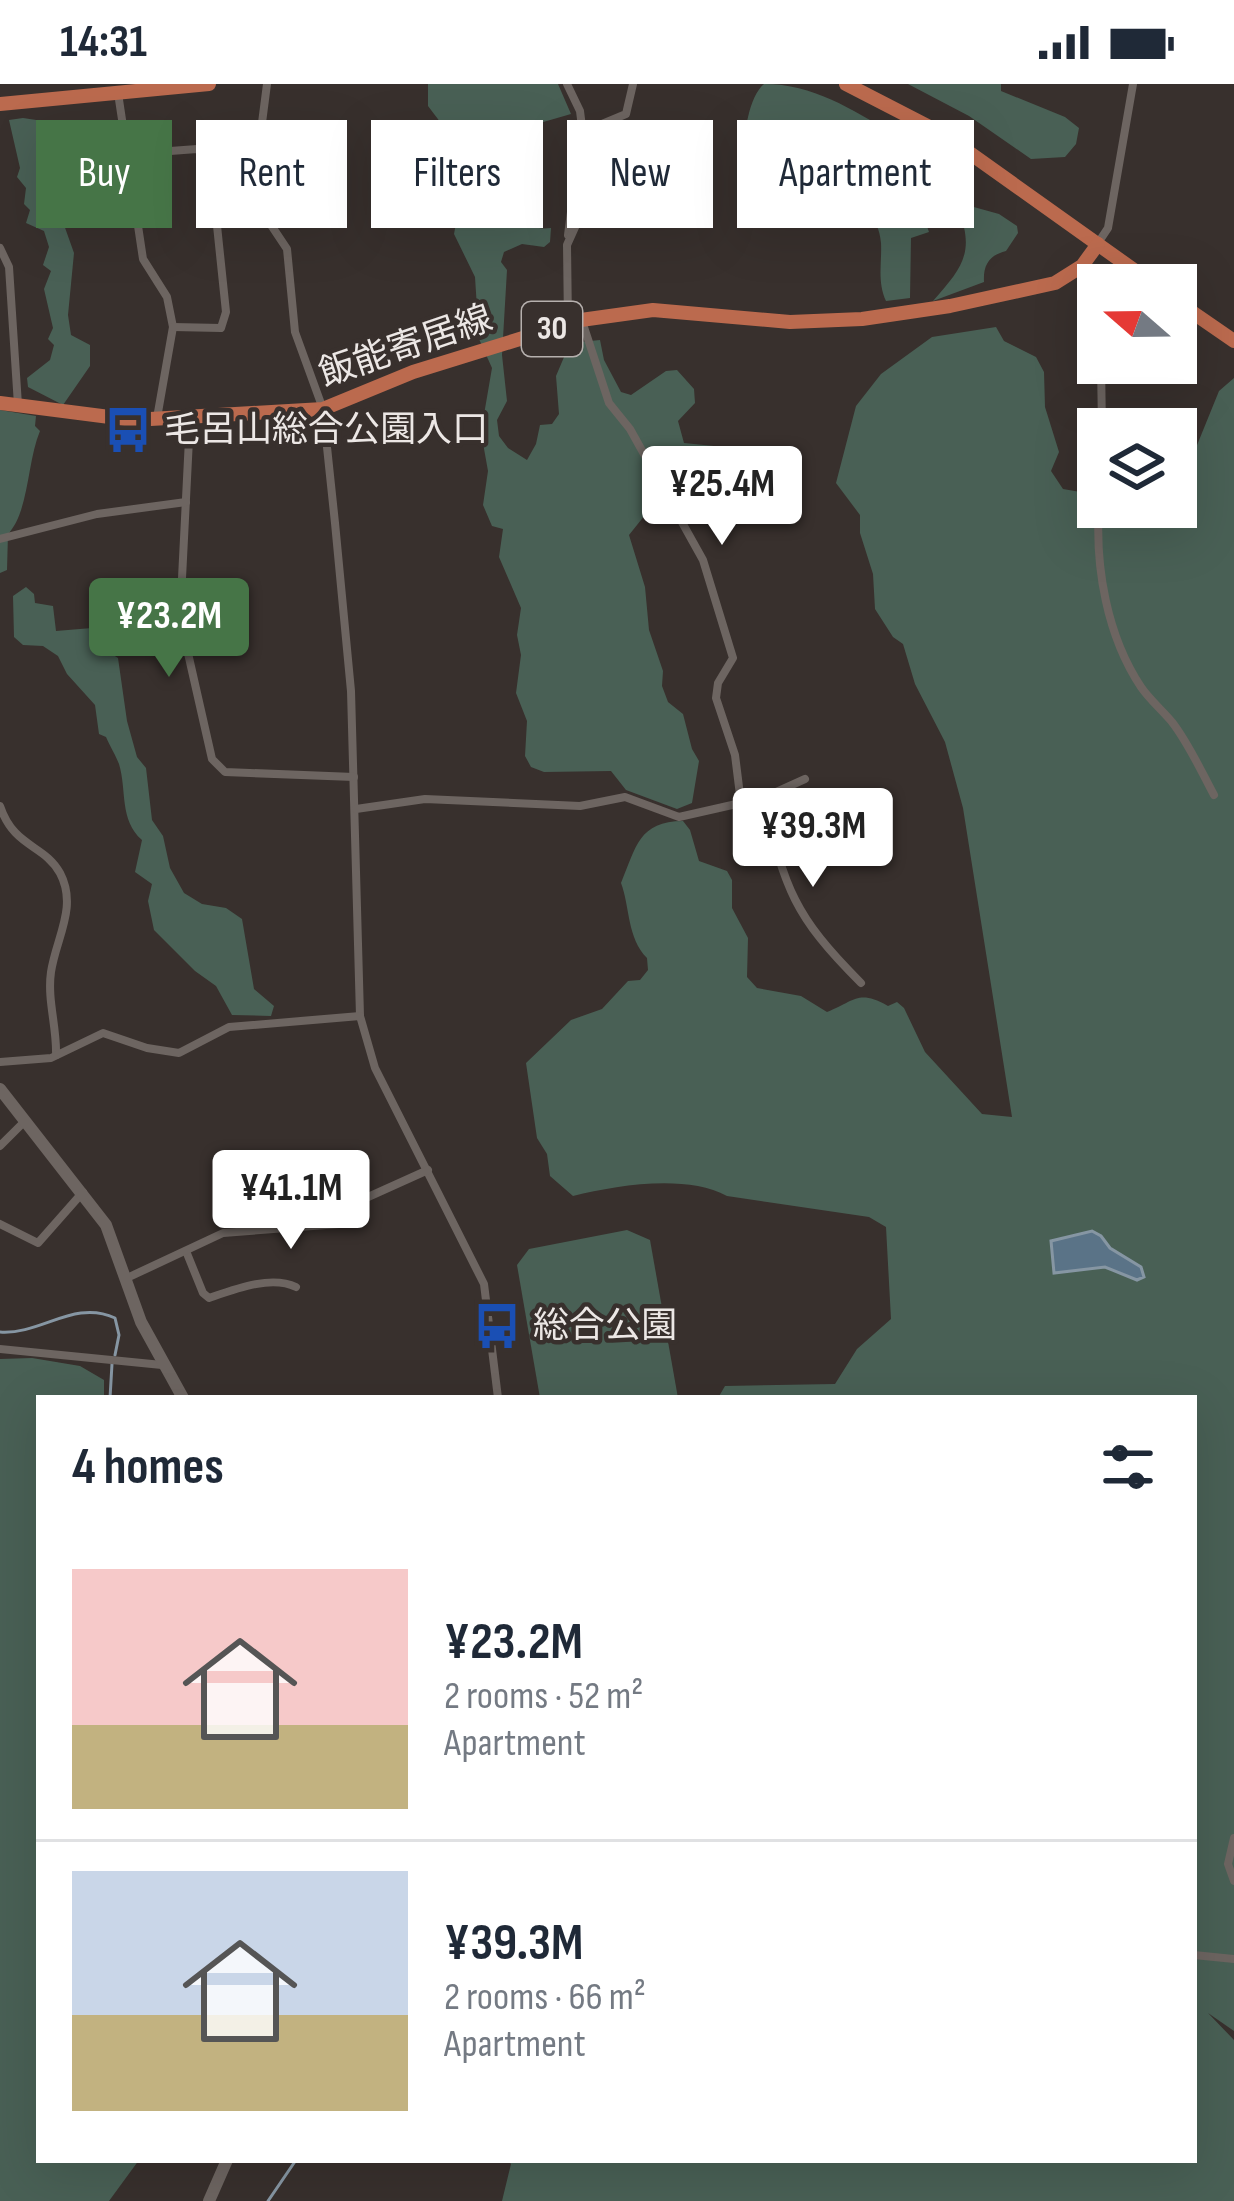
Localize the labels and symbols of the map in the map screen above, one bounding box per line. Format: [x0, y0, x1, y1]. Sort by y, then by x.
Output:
north arrow [1077, 264, 1197, 384]
street label: 飯能寄居線 [314, 297, 498, 397]
road number: 30 [522, 302, 582, 356]
bus stop icon: 毛呂山総合公園入口 [103, 405, 153, 455]
place label: 毛呂山総合公園入口 [164, 409, 488, 452]
pin: ¥25.4M [624, 446, 820, 548]
pin: ¥23.2M [71, 578, 267, 680]
pin: ¥39.3M [715, 788, 911, 890]
pin: ¥41.1M [193, 1150, 389, 1252]
bus stop icon: 総合公園 [472, 1301, 522, 1351]
place label: 総合公園 [533, 1305, 677, 1348]

